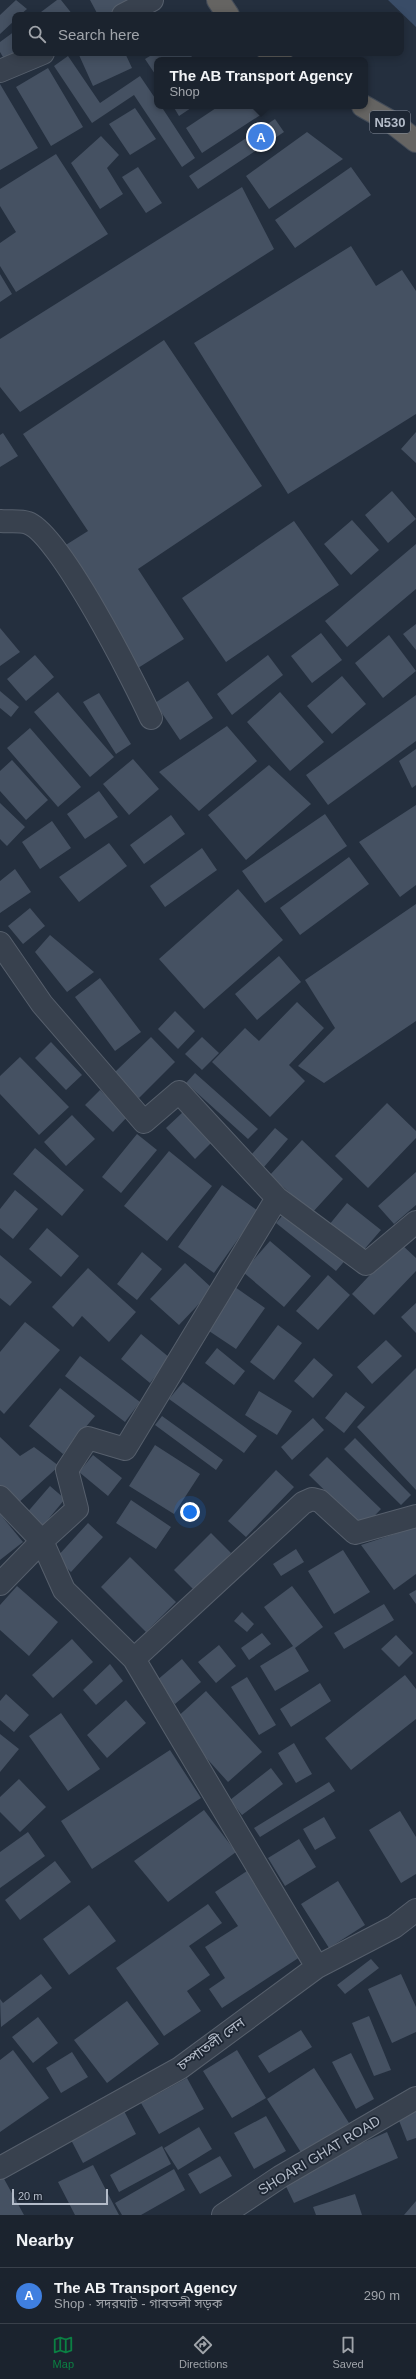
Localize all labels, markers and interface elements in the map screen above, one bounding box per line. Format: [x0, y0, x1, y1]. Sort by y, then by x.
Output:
search box [12, 12, 404, 56]
icon: search [26, 23, 48, 45]
text: Search here [58, 26, 140, 43]
popup [154, 57, 368, 109]
text: The AB Transport Agency [169, 67, 353, 84]
text: Shop [169, 84, 200, 99]
road number: N530 [370, 111, 410, 133]
pin: A [248, 122, 274, 152]
your location [180, 1502, 200, 1522]
street label: চম্পাতলী লেন [174, 2014, 248, 2074]
street label: SHOARI GHAT ROAD [255, 2112, 383, 2198]
scale bar [12, 2187, 108, 2206]
text: 20 m [18, 2190, 42, 2202]
text: Nearby [16, 2231, 74, 2250]
text: The AB Transport Agency [54, 2279, 237, 2296]
text: A [24, 2288, 34, 2303]
text: 290 m [364, 2288, 400, 2303]
text: Shop · সদরঘাট - গাবতলী সড়ক [54, 2296, 222, 2311]
tab: Map [52, 2334, 74, 2370]
tab: Directions [179, 2334, 228, 2370]
tab: Saved [332, 2334, 364, 2370]

